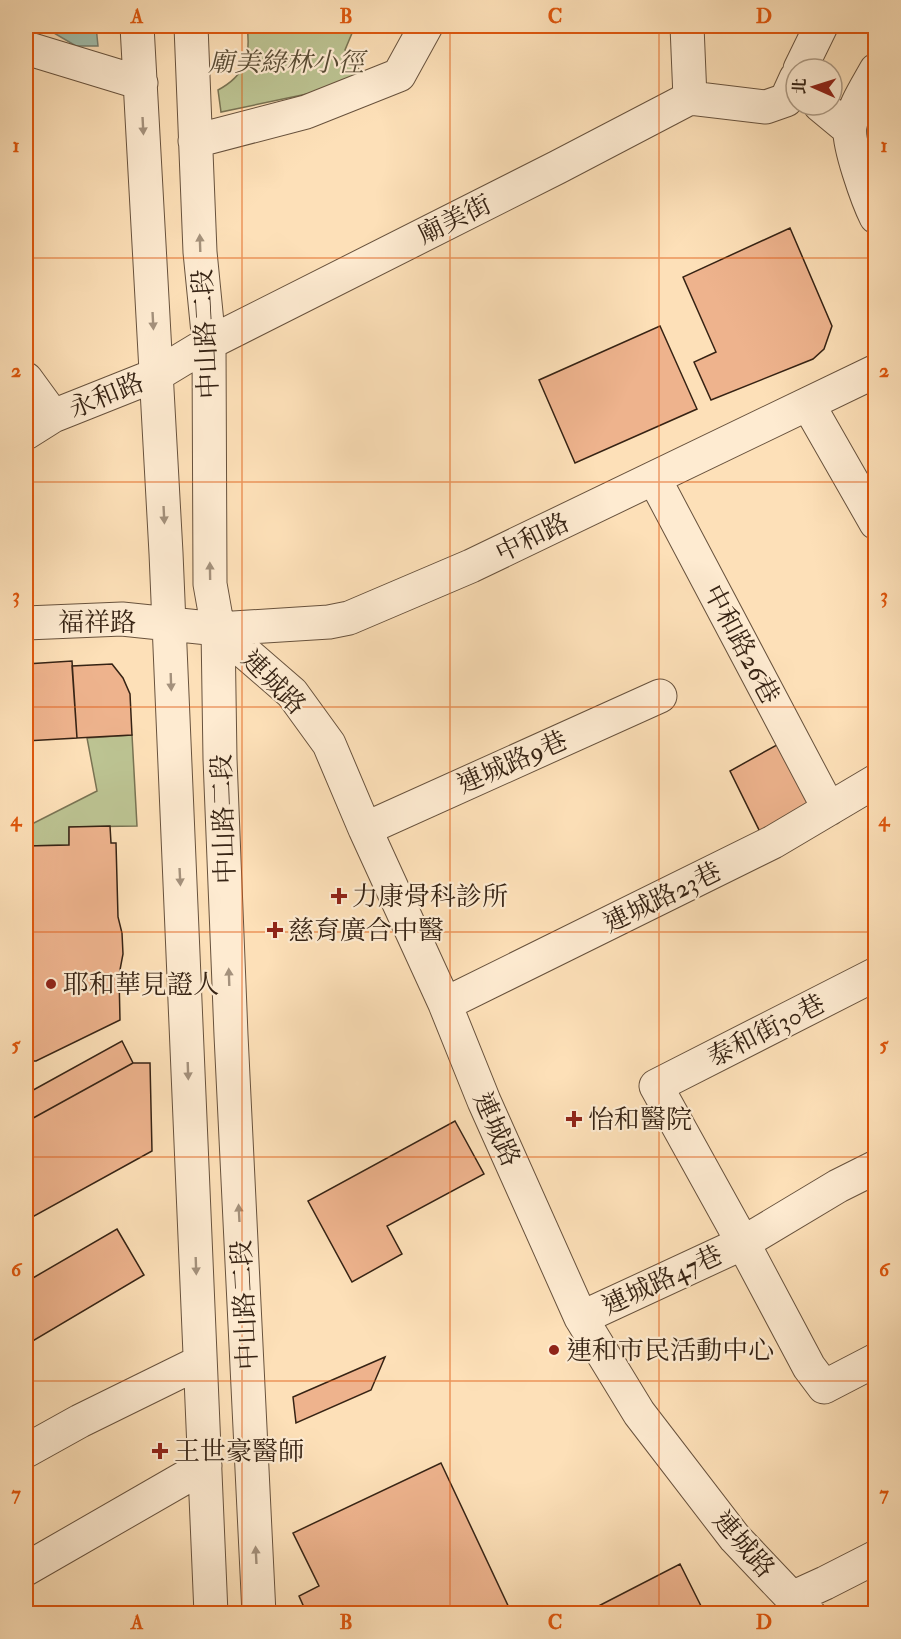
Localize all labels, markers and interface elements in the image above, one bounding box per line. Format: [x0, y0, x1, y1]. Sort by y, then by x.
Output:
text: A [130, 4, 144, 29]
text: B [339, 4, 353, 29]
text: C [548, 4, 562, 29]
text: D [756, 4, 772, 29]
park label: 廟美綠林小徑 [208, 47, 368, 79]
north arrow [784, 57, 844, 117]
text: 北 [790, 78, 810, 95]
one-way arrow [138, 116, 147, 135]
text: 1 [12, 133, 20, 158]
text: 1 [880, 133, 888, 158]
street label: 廟美街 [412, 188, 497, 251]
one-way arrow [195, 233, 204, 252]
street label: 中山路二段 [187, 268, 225, 400]
one-way arrow [148, 311, 157, 330]
text: 2 [11, 358, 21, 383]
text: 2 [879, 358, 889, 383]
street label: 永和路 [64, 366, 149, 425]
one-way arrow [159, 506, 168, 525]
street label: 中和路 [490, 506, 575, 569]
one-way arrow [205, 562, 215, 581]
street label: 中和路26巷 [696, 579, 786, 709]
text: 3 [12, 583, 20, 608]
text: 3 [880, 583, 888, 608]
street label: 福祥路 [58, 607, 136, 639]
street label: 連城路 [234, 644, 312, 722]
one-way arrow [167, 672, 176, 691]
street label: 連城路9巷 [452, 724, 573, 801]
street label: 中山路二段 [206, 753, 242, 884]
text: 4 [10, 807, 23, 832]
text: 4 [878, 807, 891, 832]
street label: 連城路23巷 [598, 856, 727, 940]
one-way arrow [175, 867, 184, 886]
place label: 力康骨科診所 [352, 881, 508, 913]
marker: 力康骨科診所 [330, 887, 348, 905]
place label: 慈育廣合中醫 [288, 915, 444, 947]
marker: 慈育廣合中醫 [266, 921, 284, 939]
one-way arrow [224, 967, 233, 986]
place label: 耶和華見證人 [63, 969, 219, 1001]
marker: 耶和華見證人 [44, 977, 58, 991]
street label: 泰和街30巷 [702, 988, 830, 1074]
text: 5 [12, 1032, 22, 1057]
text: 5 [880, 1032, 890, 1057]
one-way arrow [184, 1062, 193, 1081]
street label: 連城路 [466, 1087, 527, 1172]
place label: 怡和醫院 [588, 1104, 692, 1136]
marker: 怡和醫院 [565, 1110, 583, 1128]
one-way arrow [235, 1204, 244, 1223]
street label: 中山路二段 [226, 1239, 264, 1371]
street label: 連城路47巷 [597, 1239, 728, 1323]
text: 6 [11, 1257, 23, 1282]
one-way arrow [192, 1257, 201, 1276]
text: 6 [879, 1257, 891, 1282]
place label: 連和市民活動中心 [566, 1335, 774, 1367]
marker: 連和市民活動中心 [547, 1343, 561, 1357]
place label: 王世豪醫師 [174, 1436, 304, 1468]
marker: 王世豪醫師 [151, 1442, 169, 1460]
text: 7 [11, 1481, 21, 1506]
text: 7 [879, 1481, 889, 1506]
street label: 連城路 [706, 1505, 781, 1585]
one-way arrow [252, 1546, 261, 1565]
text: A [130, 1610, 144, 1635]
text: B [339, 1610, 353, 1635]
text: C [548, 1610, 562, 1635]
text: D [756, 1610, 772, 1635]

